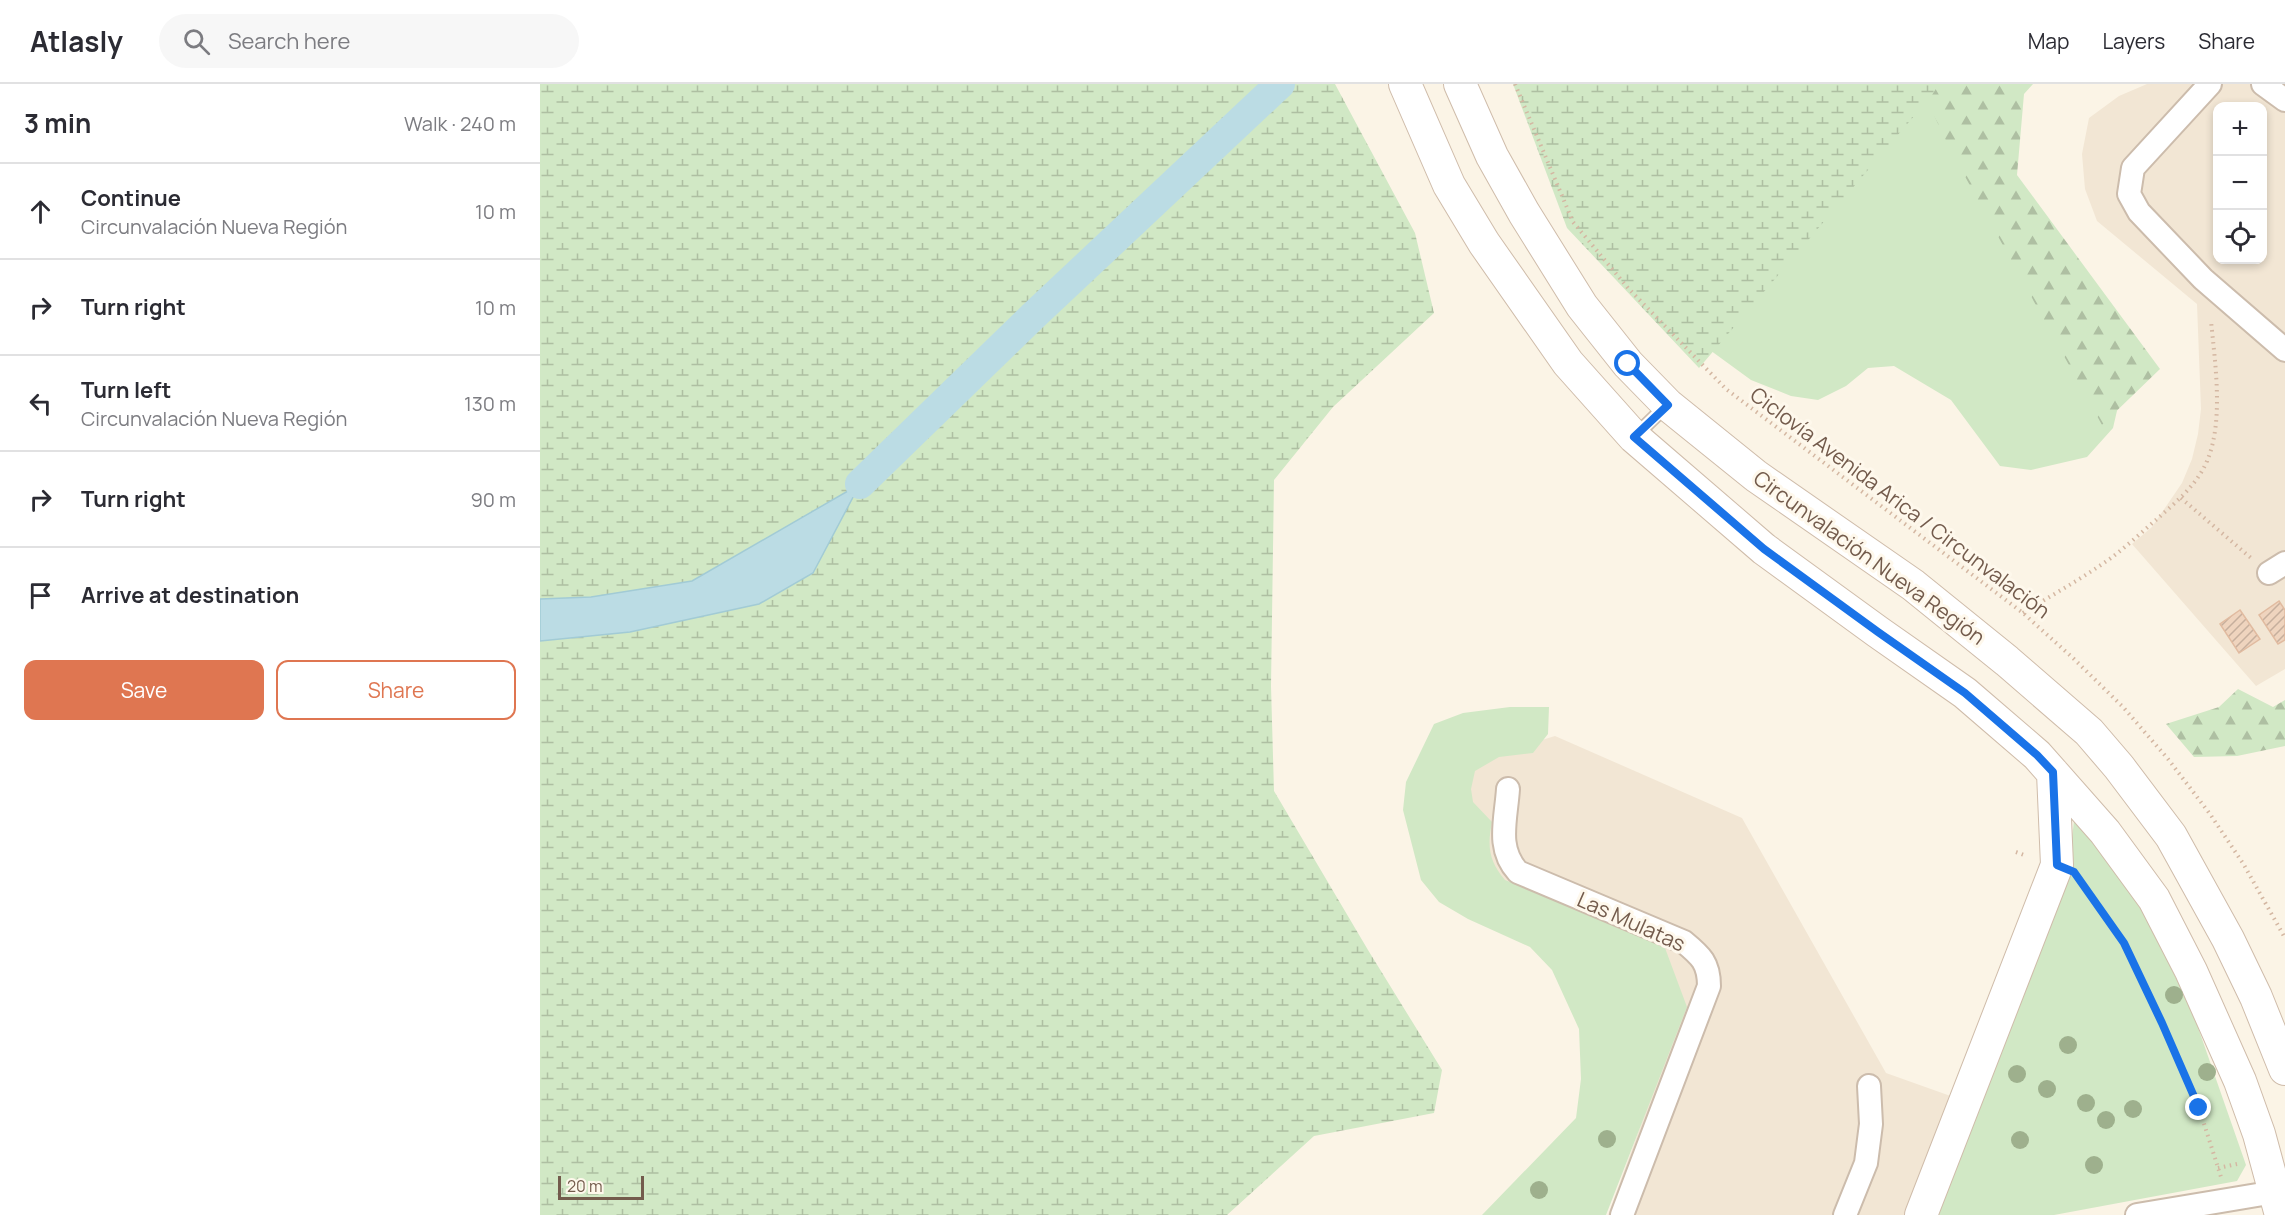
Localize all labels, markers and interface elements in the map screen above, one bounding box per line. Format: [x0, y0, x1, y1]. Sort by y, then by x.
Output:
search box [159, 14, 579, 68]
text: Atlasly [30, 22, 123, 60]
icon: search [180, 25, 213, 58]
text: Search here [228, 26, 350, 56]
text: Map [2028, 27, 2069, 55]
text: Layers [2102, 27, 2165, 55]
text: Share [2198, 27, 2255, 55]
map controls [2213, 102, 2267, 264]
button: + [2213, 102, 2267, 156]
text: 3 min [24, 105, 91, 141]
text: Walk · 240 m [404, 110, 516, 137]
button: − [2213, 156, 2267, 210]
text: Continue [81, 183, 181, 213]
icon: ahead [24, 195, 57, 228]
text: 10 m [475, 198, 516, 225]
button: locate [2213, 210, 2267, 264]
text: Circunvalación Nueva Región [81, 213, 347, 240]
icon: right [24, 291, 57, 324]
text: Turn right [81, 292, 186, 322]
text: 10 m [475, 294, 516, 321]
route start [1614, 350, 1640, 376]
text: Turn left [81, 375, 171, 405]
street label: Ciclovía Avenida Arica / Circunvalación [1745, 380, 2056, 624]
icon: left [24, 387, 57, 420]
text: 130 m [464, 390, 516, 417]
text: Circunvalación Nueva Región [81, 405, 347, 432]
street label: Circunvalación Nueva Región [1748, 464, 1991, 651]
icon: right [24, 483, 57, 516]
text: Turn right [81, 484, 186, 514]
text: 90 m [470, 486, 516, 513]
icon: arrive [24, 579, 57, 612]
text: Arrive at destination [81, 580, 299, 610]
button: Save [24, 660, 264, 720]
button: Share [276, 660, 516, 720]
street label: Las Mulatas [1573, 885, 1690, 957]
route end [2185, 1094, 2211, 1120]
scale bar [558, 1173, 644, 1200]
text: 20 m [567, 1175, 603, 1197]

